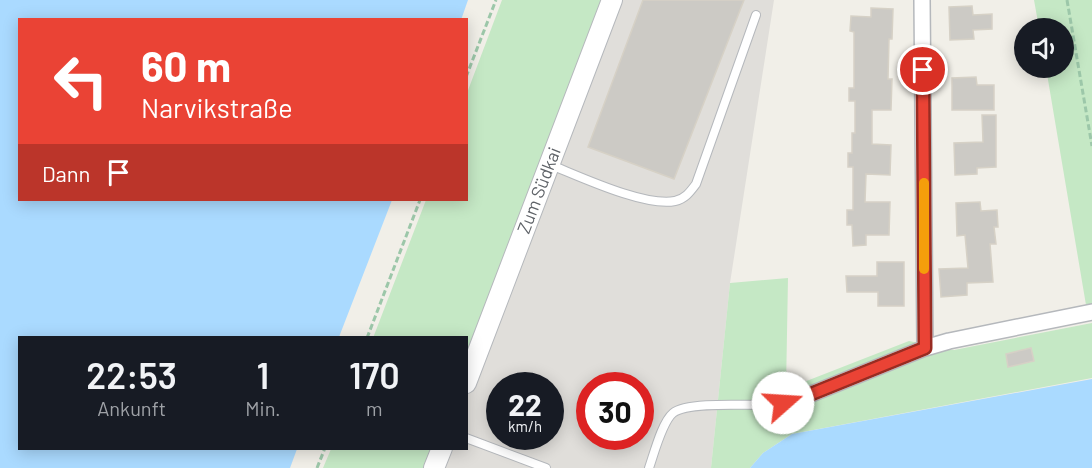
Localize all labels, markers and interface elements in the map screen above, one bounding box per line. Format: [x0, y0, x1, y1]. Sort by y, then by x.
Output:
map controls [1014, 18, 1074, 78]
button: sound [1014, 18, 1074, 78]
text: 60 m [141, 40, 231, 90]
icon: left [42, 42, 120, 120]
pin [897, 44, 948, 95]
icon: arrive [906, 53, 939, 86]
text: Narvikstraße [141, 91, 293, 123]
street label: Zum Südkai [512, 144, 565, 236]
icon: arrive [102, 156, 135, 189]
text: Dann [42, 160, 90, 186]
text: 22:53 [86, 353, 177, 396]
text: 1 [257, 353, 269, 396]
text: 170 [349, 353, 400, 396]
position arrow [751, 371, 815, 435]
speed limit sign: 30 [576, 372, 654, 450]
text: 22 [508, 386, 542, 422]
text: Ankunft [97, 396, 166, 420]
text: Min. [245, 396, 281, 420]
text: m [366, 396, 383, 420]
text: km/h [508, 417, 542, 435]

